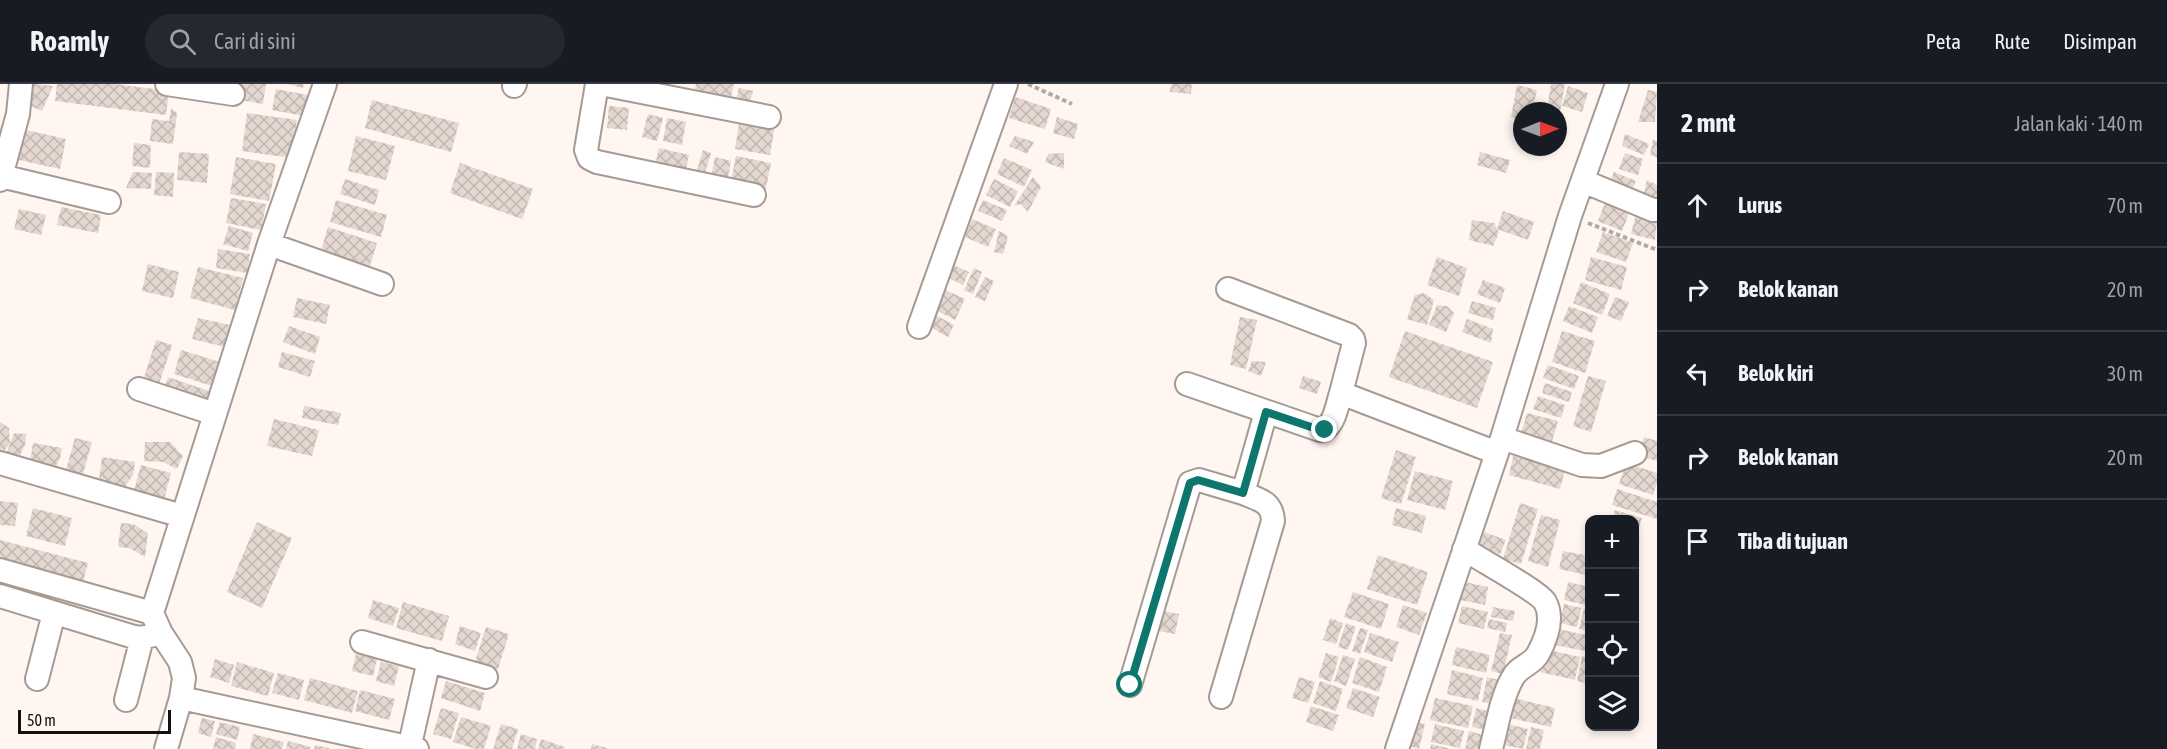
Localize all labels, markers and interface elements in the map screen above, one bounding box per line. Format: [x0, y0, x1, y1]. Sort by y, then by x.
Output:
search box [145, 14, 565, 68]
text: Roamly [30, 25, 109, 57]
icon: search [166, 25, 199, 58]
text: Cari di sini [214, 28, 296, 54]
text: Peta [1926, 29, 1961, 53]
text: Rute [1994, 29, 2030, 53]
text: Disimpan [2063, 29, 2137, 53]
north arrow [1513, 102, 1567, 156]
text: 2 mnt [1681, 108, 1736, 138]
text: Jalan kaki · 140 m [2014, 112, 2143, 135]
icon: ahead [1681, 189, 1714, 222]
text: Lurus [1738, 192, 1782, 218]
text: 70 m [2107, 194, 2143, 217]
icon: right [1681, 273, 1714, 306]
text: Belok kanan [1738, 276, 1839, 302]
text: 20 m [2107, 278, 2143, 301]
icon: left [1681, 357, 1714, 390]
text: Belok kiri [1738, 360, 1813, 386]
text: 30 m [2107, 362, 2143, 385]
route end [1311, 416, 1337, 442]
icon: right [1681, 441, 1714, 474]
text: Belok kanan [1738, 444, 1839, 470]
text: 20 m [2107, 446, 2143, 469]
map controls [1585, 515, 1639, 731]
button: + [1585, 515, 1639, 569]
icon: arrive [1681, 525, 1714, 558]
text: Tiba di tujuan [1738, 528, 1848, 554]
button: − [1585, 569, 1639, 623]
button: locate [1585, 623, 1639, 677]
route start [1116, 671, 1142, 697]
button: layers [1585, 677, 1639, 731]
scale bar [18, 707, 171, 734]
text: 50 m [27, 711, 56, 729]

